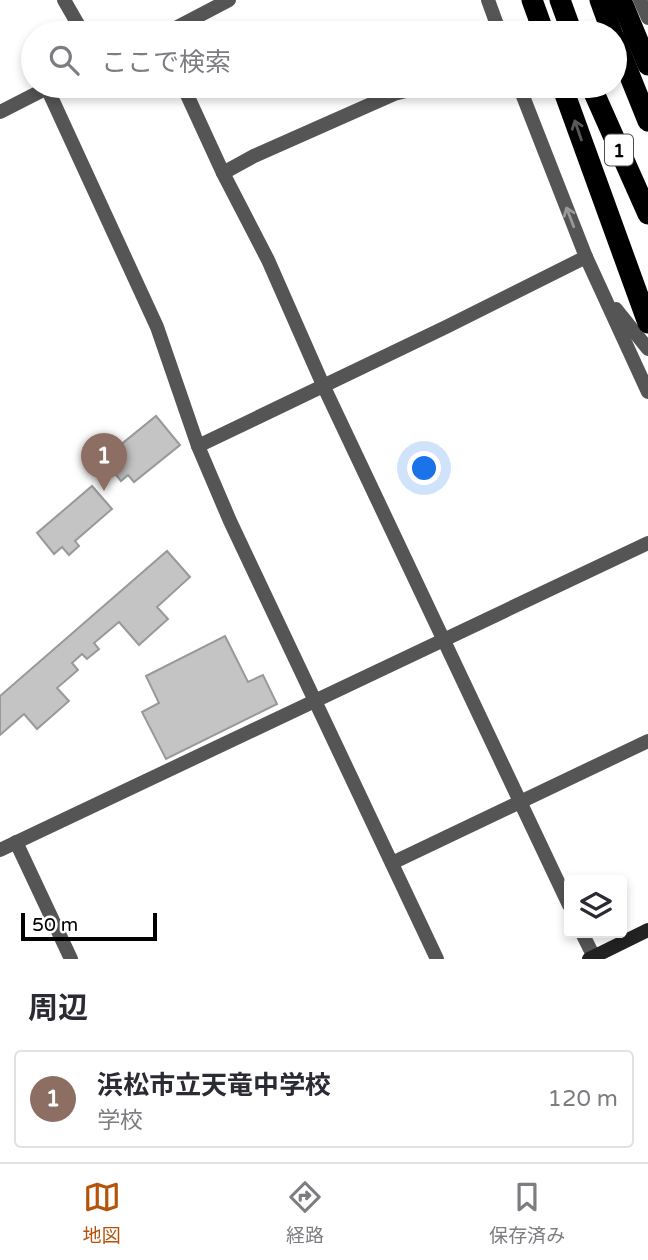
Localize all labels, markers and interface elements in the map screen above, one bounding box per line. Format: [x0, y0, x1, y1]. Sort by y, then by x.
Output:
search box [21, 21, 627, 98]
icon: search [45, 41, 83, 79]
text: ここで検索 [101, 47, 231, 78]
one-way arrow [571, 119, 584, 141]
road number: 1 [605, 134, 633, 166]
one-way arrow [563, 207, 576, 229]
pin: 1 [81, 433, 127, 491]
your location [407, 451, 441, 485]
map controls [564, 875, 627, 938]
button: layers [564, 875, 627, 938]
scale bar [21, 910, 158, 942]
text: 50 m [32, 914, 78, 936]
text: 周辺 [28, 990, 88, 1027]
text: 浜松市立天竜中学校 [97, 1070, 331, 1101]
text: 1 [46, 1085, 60, 1113]
text: 120 m [548, 1085, 618, 1113]
text: 学校 [97, 1107, 143, 1135]
tab: 地図 [83, 1178, 121, 1247]
tab: 経路 [286, 1178, 324, 1247]
tab: 保存済み [489, 1178, 565, 1247]

